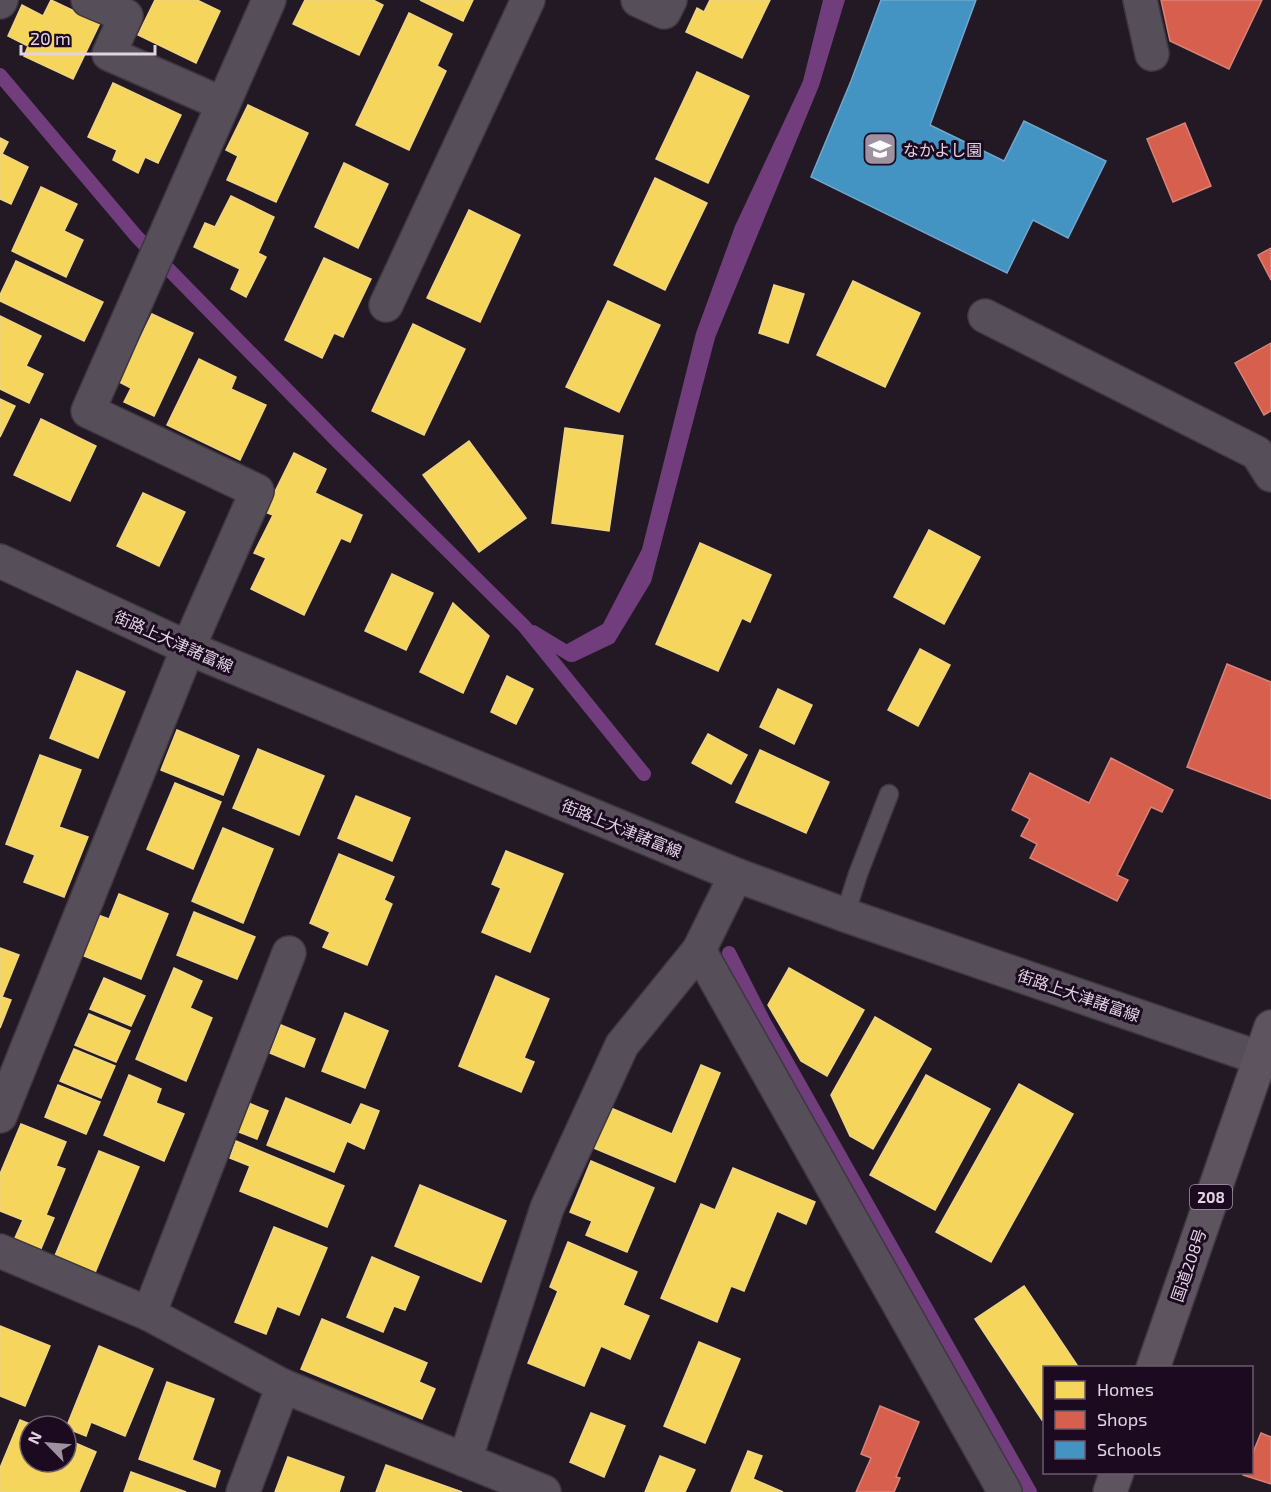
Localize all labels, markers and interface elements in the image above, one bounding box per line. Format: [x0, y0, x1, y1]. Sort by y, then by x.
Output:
scale bar [21, 18, 154, 56]
text: 20 m [30, 27, 71, 49]
school or university icon: なかよし園 [862, 131, 898, 167]
place label: なかよし園 [903, 140, 982, 159]
street label: 街路上大津諸富線 [112, 606, 236, 676]
street label: 街路上大津諸富線 [559, 795, 685, 861]
street label: 街路上大津諸富線 [1015, 965, 1143, 1025]
road number: 208 [1190, 1185, 1232, 1209]
street label: 国道208号 [1167, 1226, 1209, 1304]
legend [1043, 1366, 1253, 1474]
text: Homes [1097, 1378, 1154, 1400]
text: Shops [1097, 1408, 1147, 1430]
north arrow [18, 1414, 78, 1474]
text: N [23, 1428, 45, 1447]
text: Schools [1097, 1438, 1161, 1460]

